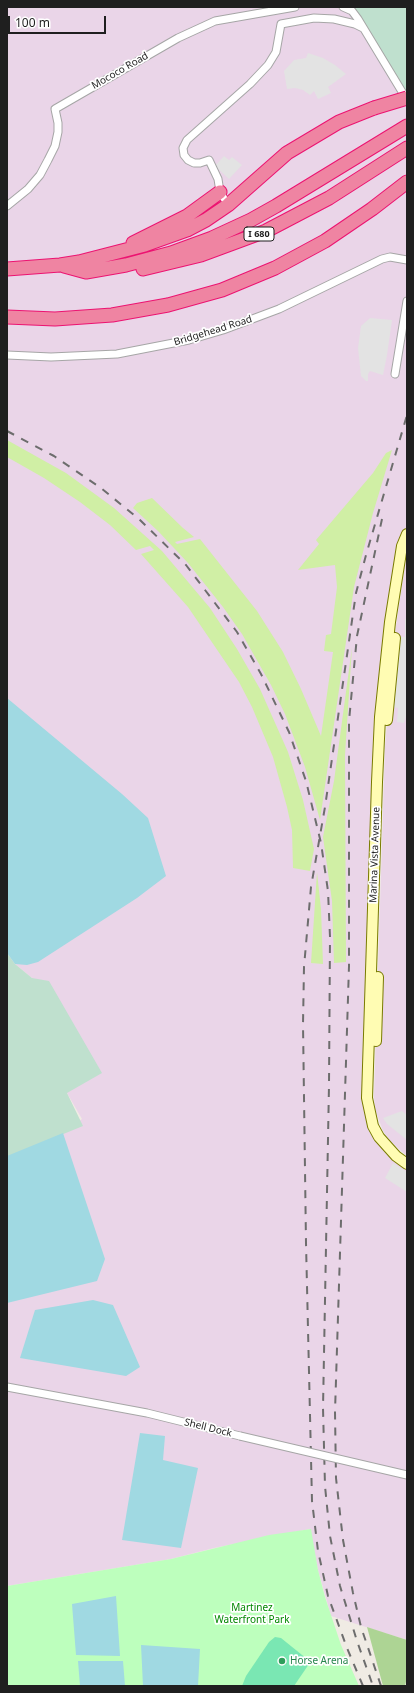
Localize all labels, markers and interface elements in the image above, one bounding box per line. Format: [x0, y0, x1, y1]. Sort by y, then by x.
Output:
scale bar [10, 8, 108, 34]
text: 100 m [15, 14, 50, 31]
street label: Mococo Road [90, 50, 150, 92]
road number: I 680 [244, 227, 274, 241]
street label: Bridgehead Road [172, 313, 254, 349]
street label: Marina Vista Avenue [367, 807, 383, 903]
street label: Shell Dock [183, 1416, 233, 1440]
park label: Martinez Waterfront Park [214, 1602, 290, 1626]
place label: Horse Arena [290, 1655, 348, 1667]
marker: Horse Arena [277, 1656, 287, 1666]

